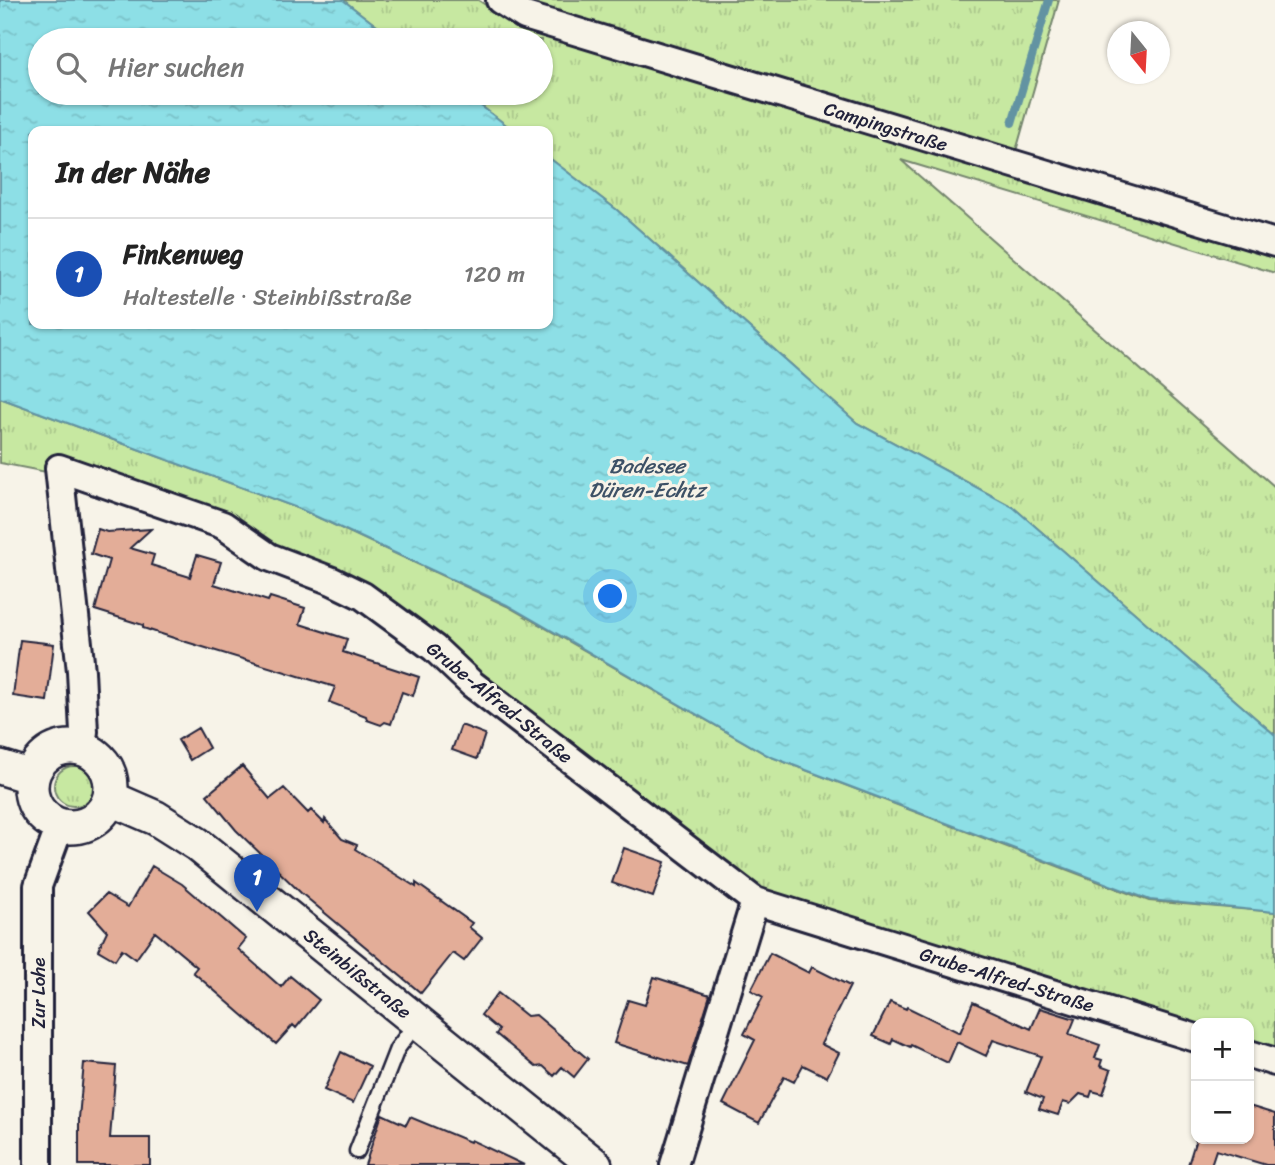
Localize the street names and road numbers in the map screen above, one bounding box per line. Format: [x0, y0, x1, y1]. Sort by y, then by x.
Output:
street label: Campingstraße [820, 92, 952, 161]
street label: Grube-Alfred-Straße [419, 633, 581, 772]
street label: Steinbißstraße [296, 919, 419, 1028]
street label: Grube-Alfred-Straße [915, 937, 1098, 1022]
street label: Zur Lohe [22, 958, 55, 1028]

